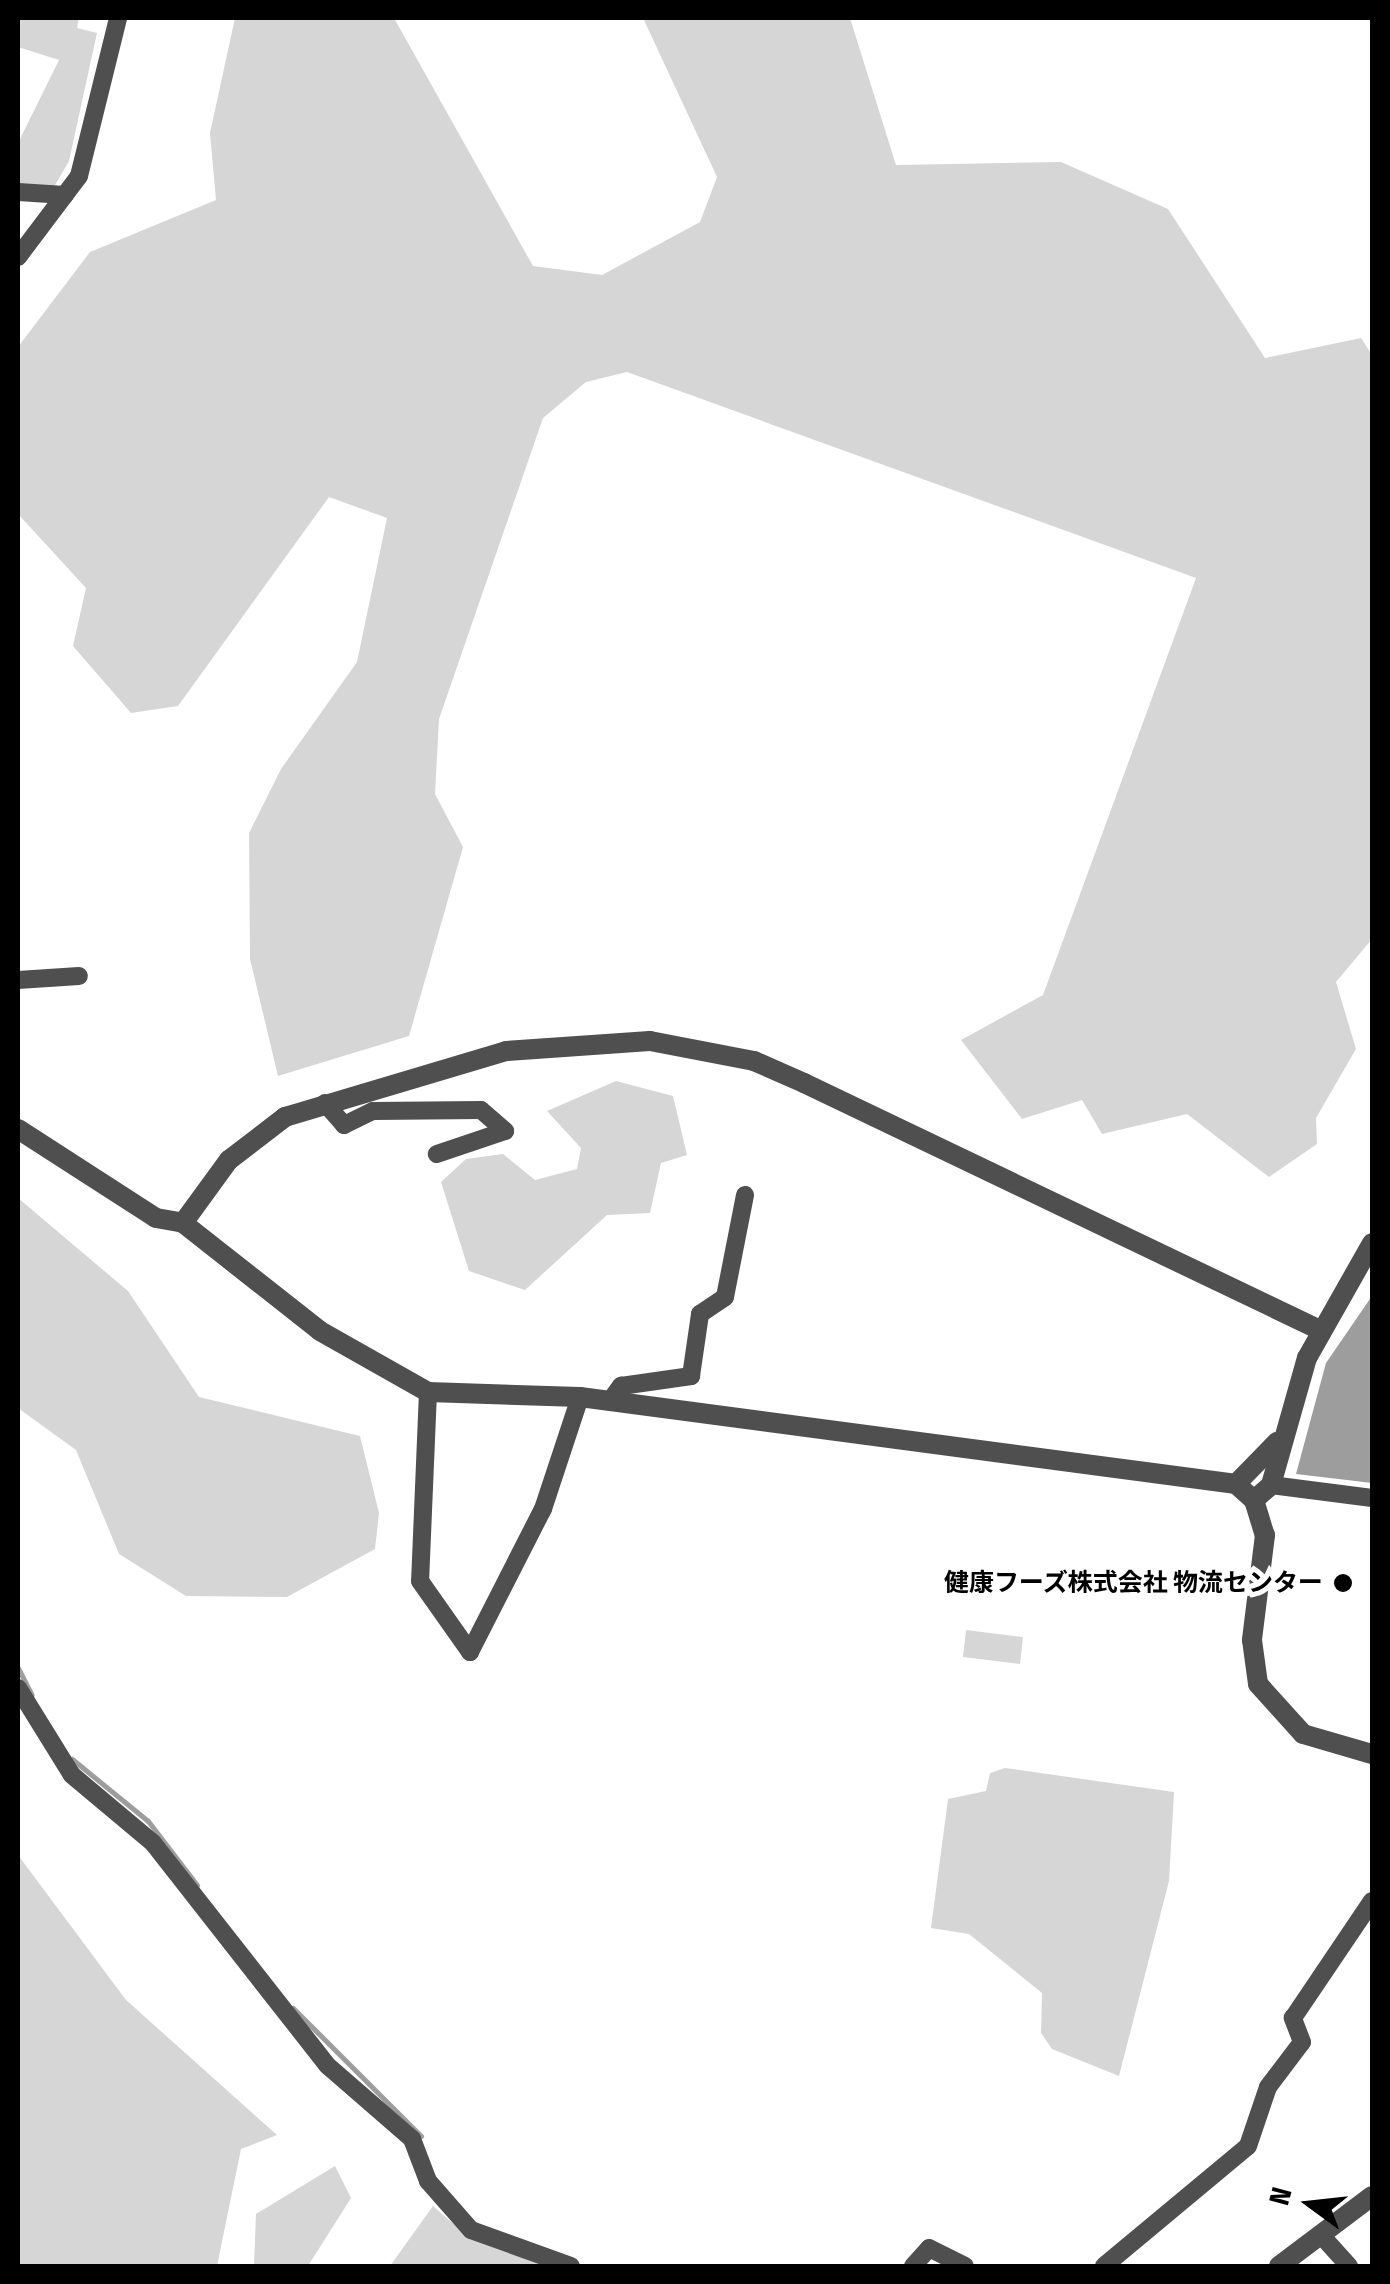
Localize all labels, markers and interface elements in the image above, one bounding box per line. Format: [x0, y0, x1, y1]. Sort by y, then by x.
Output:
place label: 健康フーズ株式会社 物流センター [943, 1568, 1323, 1598]
marker: 健康フーズ株式会社 物流センター [1332, 1572, 1354, 1594]
north arrow [1260, 2154, 1360, 2254]
text: N [1262, 2184, 1299, 2208]

